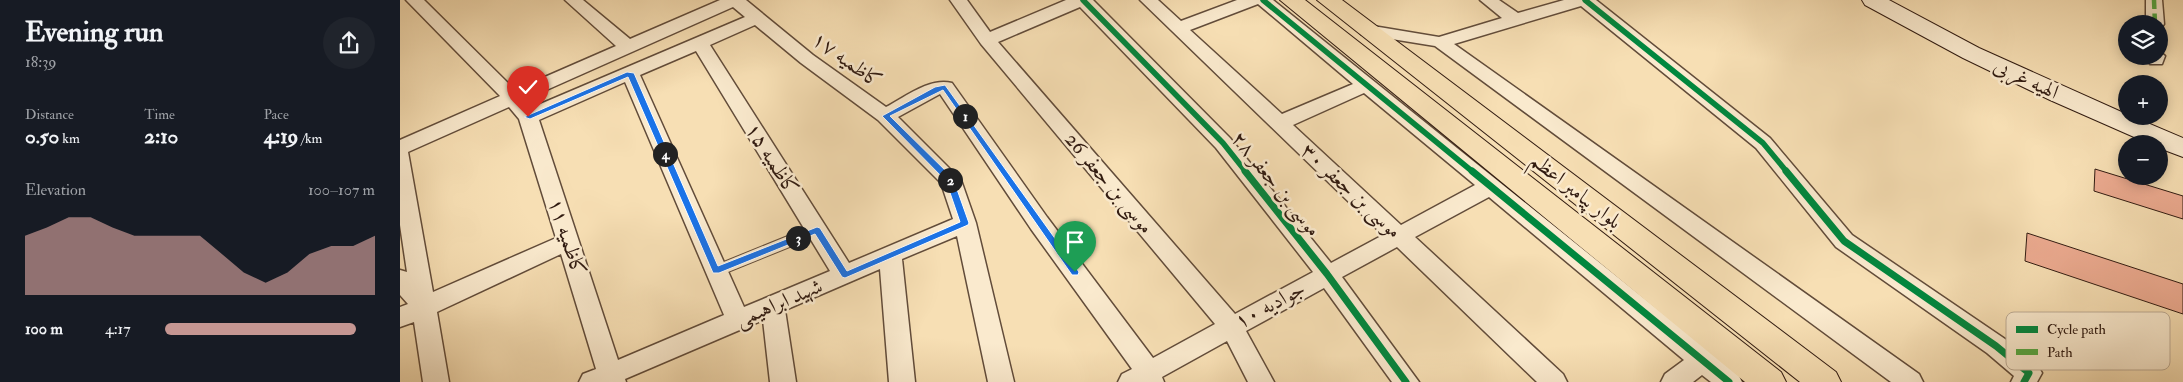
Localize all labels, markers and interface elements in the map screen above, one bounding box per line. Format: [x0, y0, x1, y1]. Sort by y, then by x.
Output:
text: Evening run [25, 15, 163, 50]
map controls [2118, 15, 2168, 185]
button: layers [2118, 15, 2168, 65]
button: share [323, 17, 375, 69]
street label: کاظمیه ۱۷ [807, 26, 887, 94]
text: 18:39 [25, 52, 57, 72]
street label: الهیه غربی [1989, 52, 2063, 107]
pin [507, 66, 549, 117]
icon: check [514, 73, 542, 101]
button: + [2118, 75, 2168, 125]
pin: 1 [952, 104, 978, 128]
text: Distance [25, 106, 74, 123]
text: Time [144, 106, 175, 123]
text: Pace [264, 106, 289, 123]
text: 1 [963, 108, 968, 125]
street label: کاظمیه ۱۵ [739, 118, 805, 200]
text: 0.50 [25, 123, 59, 150]
text: 2:10 [144, 123, 178, 150]
text: 4:19 [264, 123, 298, 150]
street label: موسی بن جعفر ۲۸ [1224, 126, 1327, 243]
street label: موسی بن جعفر 26 [1058, 127, 1159, 240]
text: km [59, 130, 80, 147]
text: /km [298, 130, 322, 147]
button: − [2118, 135, 2168, 185]
street label: موسی بن جعفر ۳۰ [1294, 137, 1407, 245]
pin: 4 [652, 142, 678, 166]
text: 4 [662, 146, 669, 163]
street label: بلوار پیامبر اعظم [1521, 147, 1627, 240]
pin: 2 [938, 168, 962, 192]
text: 2 [947, 172, 954, 189]
text: Elevation [25, 180, 86, 200]
text: 100–107 m [308, 180, 375, 200]
street label: کاظمیه ۱۱ [542, 195, 592, 279]
pin [1054, 221, 1096, 272]
pin: 3 [786, 226, 810, 250]
icon: arrive [1061, 228, 1089, 256]
text: 3 [796, 230, 801, 247]
street label: شهید ابراهیمی [731, 273, 827, 333]
street label: جوادیه ۱۰ [1230, 275, 1310, 335]
legend [2006, 312, 2170, 370]
text: 100 m [25, 319, 63, 339]
text: 4:17 [105, 319, 131, 339]
text: Cycle path [2047, 321, 2107, 339]
text: Path [2047, 344, 2073, 361]

